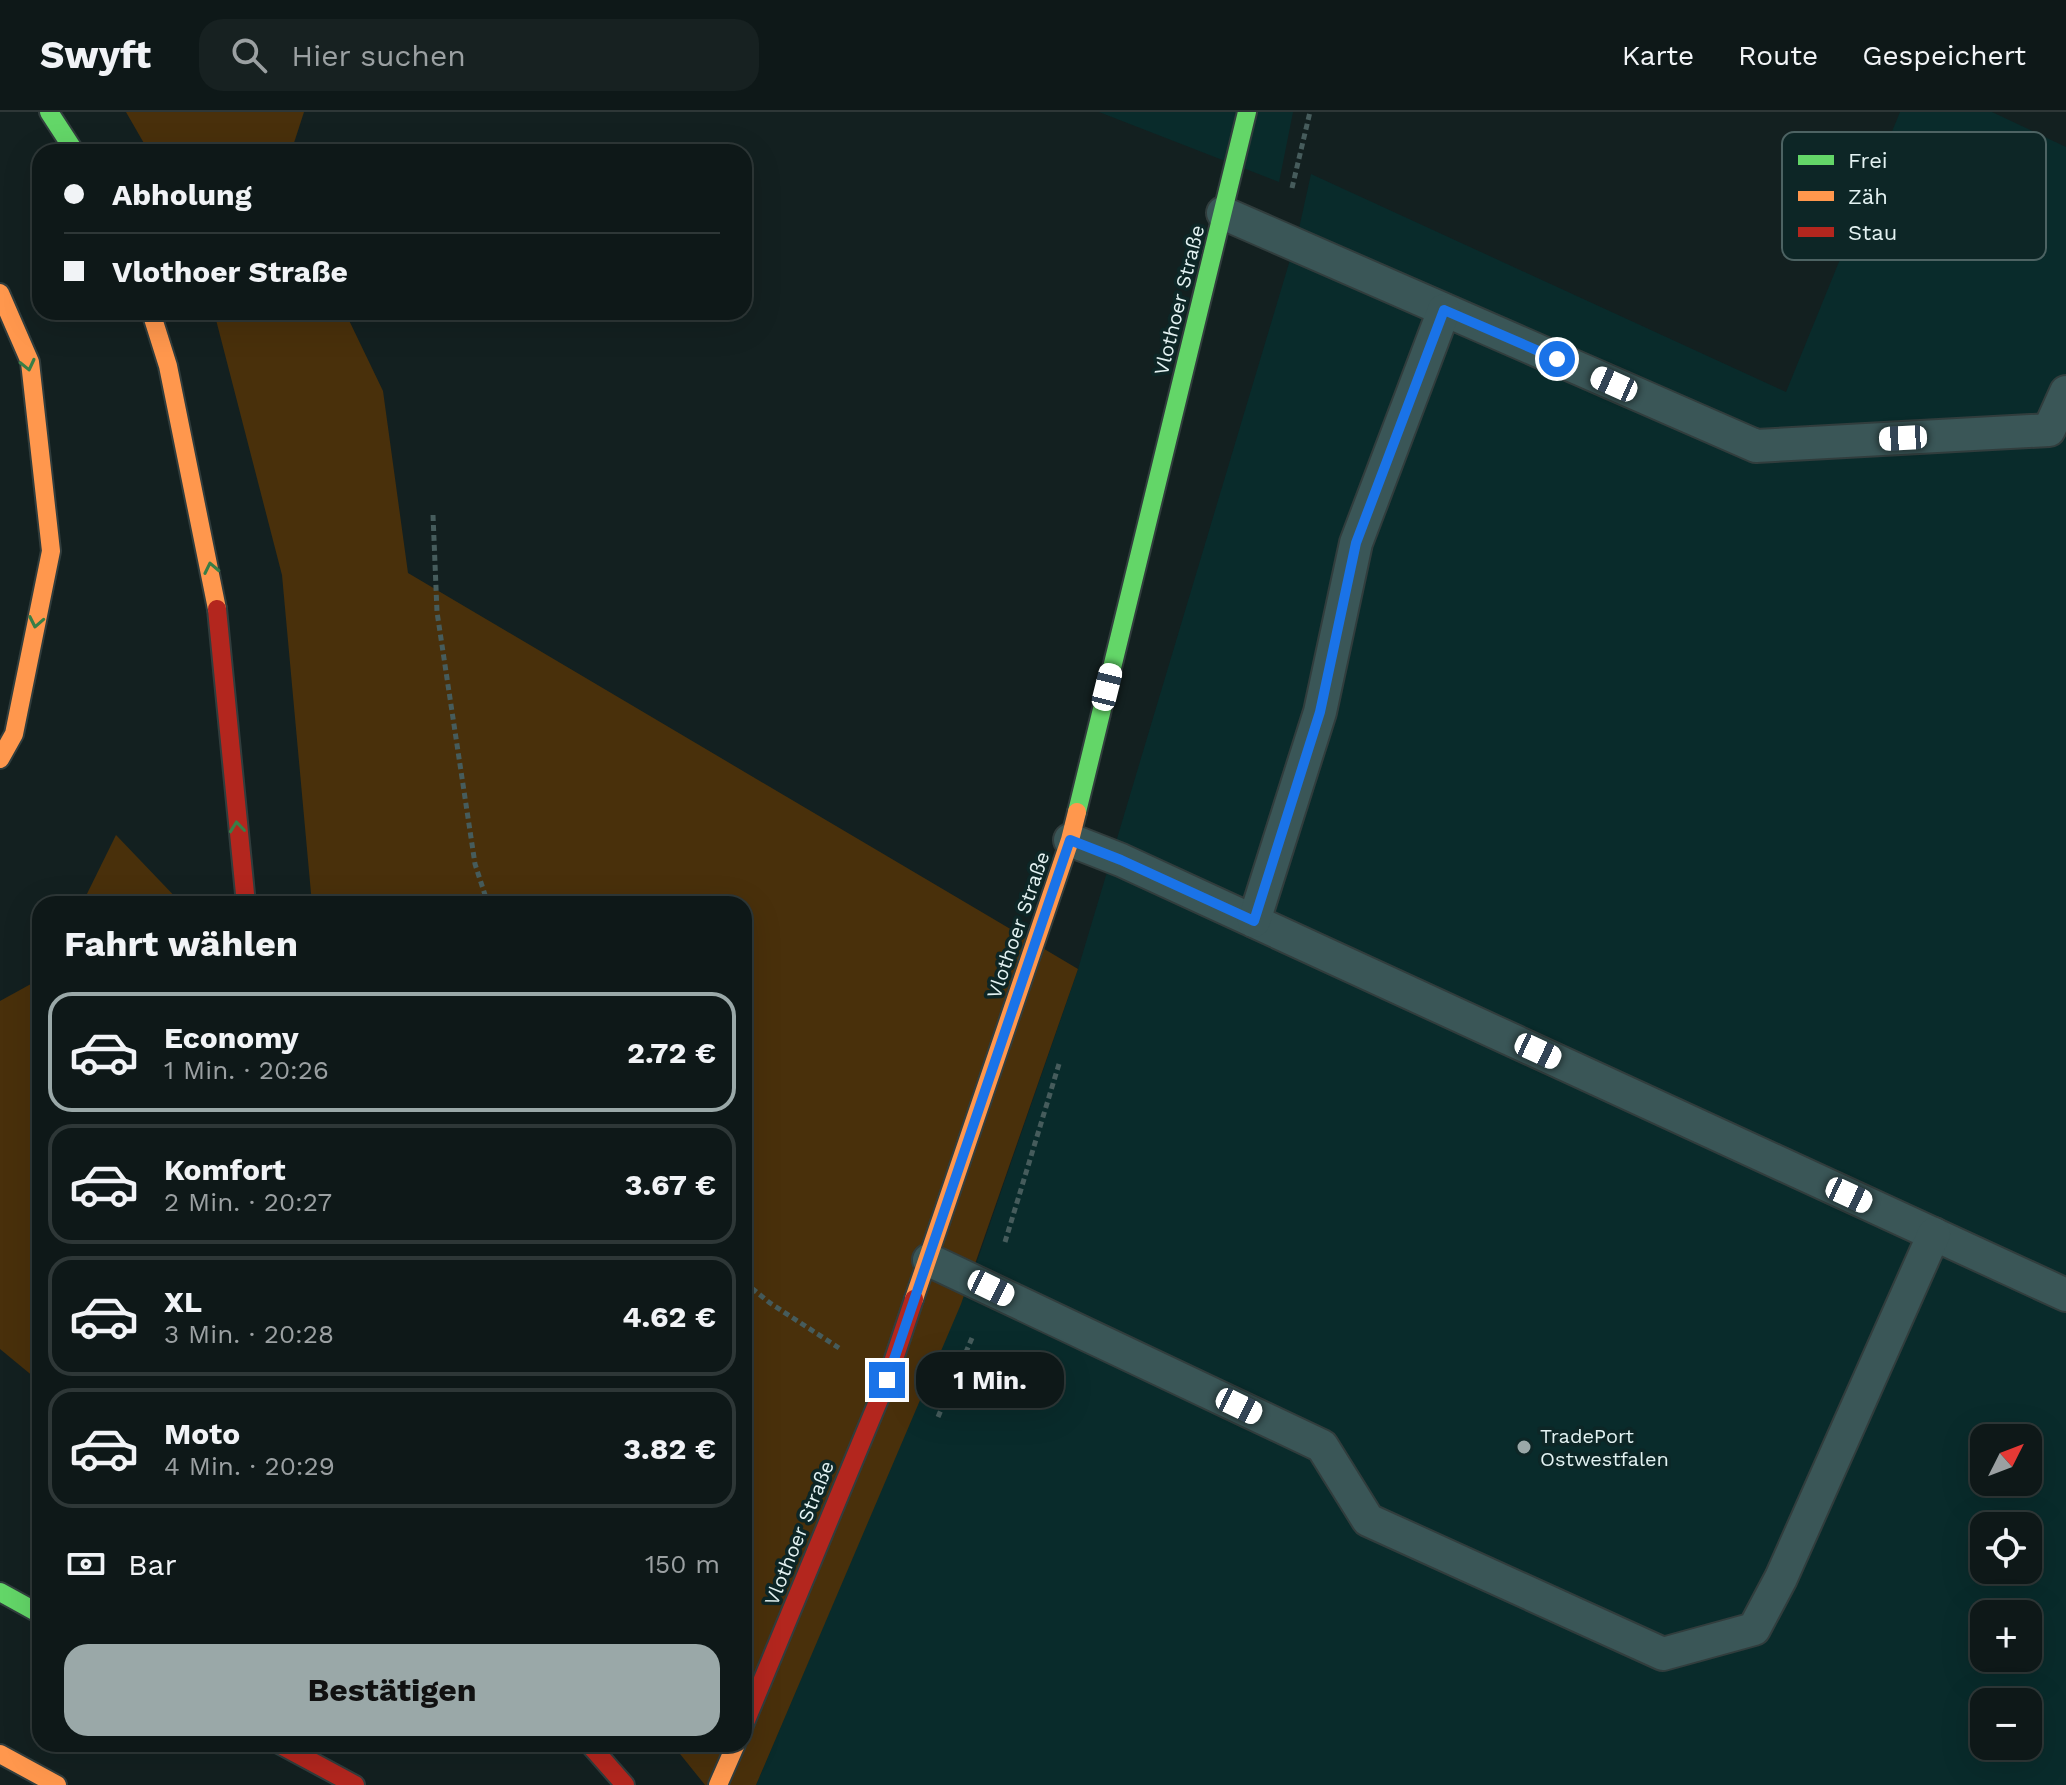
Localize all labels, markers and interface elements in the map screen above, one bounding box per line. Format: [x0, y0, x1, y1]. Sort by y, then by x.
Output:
search box [199, 19, 759, 91]
text: Swyft [40, 33, 151, 77]
icon: search [227, 33, 271, 77]
text: Hier suchen [291, 38, 466, 73]
text: Karte [1622, 39, 1694, 72]
text: Route [1738, 39, 1818, 72]
text: Gespeichert [1862, 39, 2026, 72]
legend [1782, 132, 2046, 260]
text: Frei [1848, 148, 1888, 173]
text: Abholung [112, 177, 251, 212]
text: Zäh [1848, 184, 1888, 209]
text: Stau [1848, 220, 1897, 245]
street label: Vlothoer Straße [1149, 222, 1209, 378]
text: Vlothoer Straße [112, 254, 348, 289]
route start [1539, 341, 1575, 377]
one-way arrow [19, 358, 36, 372]
car [1587, 363, 1641, 405]
car [1878, 425, 1928, 451]
one-way arrow [203, 561, 220, 575]
one-way arrow [29, 615, 46, 629]
car [1090, 661, 1124, 713]
one-way arrow [229, 820, 246, 833]
street label: Vlothoer Straße [982, 848, 1054, 1002]
text: Fahrt wählen [64, 923, 298, 965]
icon: car [68, 1016, 140, 1088]
text: Economy [164, 1020, 299, 1055]
car [1511, 1030, 1565, 1072]
text: 2.72 € [627, 1035, 716, 1070]
text: 1 Min. · 20:26 [164, 1055, 329, 1085]
icon: car [68, 1148, 140, 1220]
text: Komfort [164, 1152, 286, 1187]
text: 3.67 € [625, 1167, 716, 1202]
car [1822, 1174, 1876, 1216]
text: 2 Min. · 20:27 [164, 1187, 332, 1217]
car [964, 1267, 1018, 1309]
icon: car [68, 1280, 140, 1352]
text: XL [164, 1284, 202, 1319]
text: 4.62 € [622, 1299, 716, 1334]
text: 3 Min. · 20:28 [164, 1319, 334, 1349]
callout: 1 Min. [915, 1352, 1063, 1408]
route end [869, 1362, 905, 1398]
text: 1 Min. [953, 1365, 1027, 1395]
car [1212, 1385, 1266, 1427]
icon: car [68, 1412, 140, 1484]
text: Moto [164, 1416, 240, 1451]
place label: TradePort Ostwestfalen [1540, 1424, 1669, 1471]
north arrow [1970, 1424, 2042, 1496]
map controls [1970, 1424, 2042, 1760]
text: 3.82 € [623, 1431, 716, 1466]
marker: TradePort Ostwestfalen [1515, 1438, 1533, 1456]
text: 4 Min. · 20:29 [164, 1451, 335, 1481]
street label: Vlothoer Straße [759, 1457, 839, 1609]
button: locate [1970, 1512, 2042, 1584]
icon: cash [64, 1542, 108, 1586]
text: Bar [128, 1547, 177, 1582]
text: 150 m [645, 1549, 720, 1579]
button: + [1970, 1600, 2042, 1672]
button: Bestätigen [64, 1644, 720, 1736]
button: − [1970, 1688, 2042, 1760]

